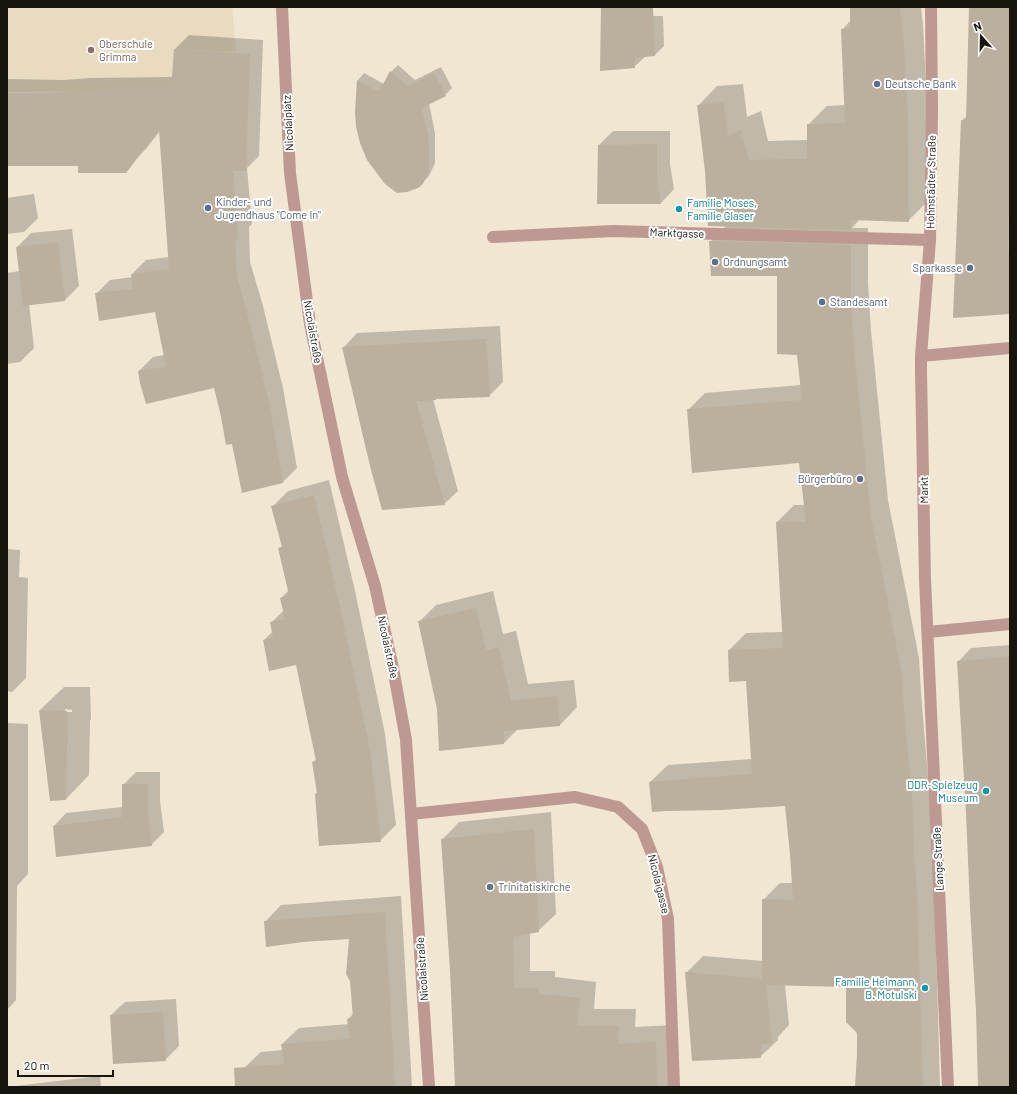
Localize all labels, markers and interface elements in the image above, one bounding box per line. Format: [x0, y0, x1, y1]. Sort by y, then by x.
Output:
north arrow [961, 16, 1001, 56]
text: N [972, 19, 983, 33]
place label: Oberschule Grimma [99, 37, 153, 63]
marker: Oberschule Grimma [86, 45, 96, 55]
place label: Deutsche Bank [885, 77, 957, 90]
marker: Deutsche Bank [872, 79, 882, 89]
street label: Nicolaiplatz [280, 95, 295, 151]
street label: Hohnstädter Straße [923, 135, 938, 229]
place label: Kinder- und Jugendhaus "Come In" [216, 195, 321, 221]
place label: Familie Moses, Familie Glaser [687, 196, 757, 222]
marker: Kinder- und Jugendhaus "Come In" [203, 203, 213, 213]
marker: Familie Moses, Familie Glaser [674, 204, 684, 214]
street label: Marktgasse [649, 225, 705, 240]
place label: Ordnungsamt [723, 255, 787, 268]
marker: Ordnungsamt [710, 257, 720, 267]
place label: Sparkasse [913, 261, 962, 274]
marker: Sparkasse [965, 263, 975, 273]
place label: Standesamt [830, 295, 888, 308]
marker: Standesamt [817, 297, 827, 307]
street label: Nicolaistraße [302, 299, 325, 365]
place label: Bürgerbüro [798, 472, 852, 485]
marker: Bürgerbüro [855, 474, 865, 484]
street label: Markt [917, 476, 930, 504]
street label: Nicolaistraße [376, 614, 402, 680]
place label: DDR-Spielzeug Museum [907, 778, 978, 804]
marker: DDR-Spielzeug Museum [981, 786, 991, 796]
street label: Lange Straße [929, 827, 946, 891]
street label: Nicolaigasse [646, 853, 673, 915]
place label: Trinitatiskirche [498, 880, 571, 893]
marker: Trinitatiskirche [485, 882, 495, 892]
street label: Nicolaistraße [413, 937, 430, 1001]
place label: Familie Heimann, B. Motulski [835, 975, 917, 1001]
marker: Familie Heimann, B. Motulski [920, 983, 930, 993]
scale bar [18, 1052, 113, 1078]
text: 20 m [24, 1058, 50, 1072]

